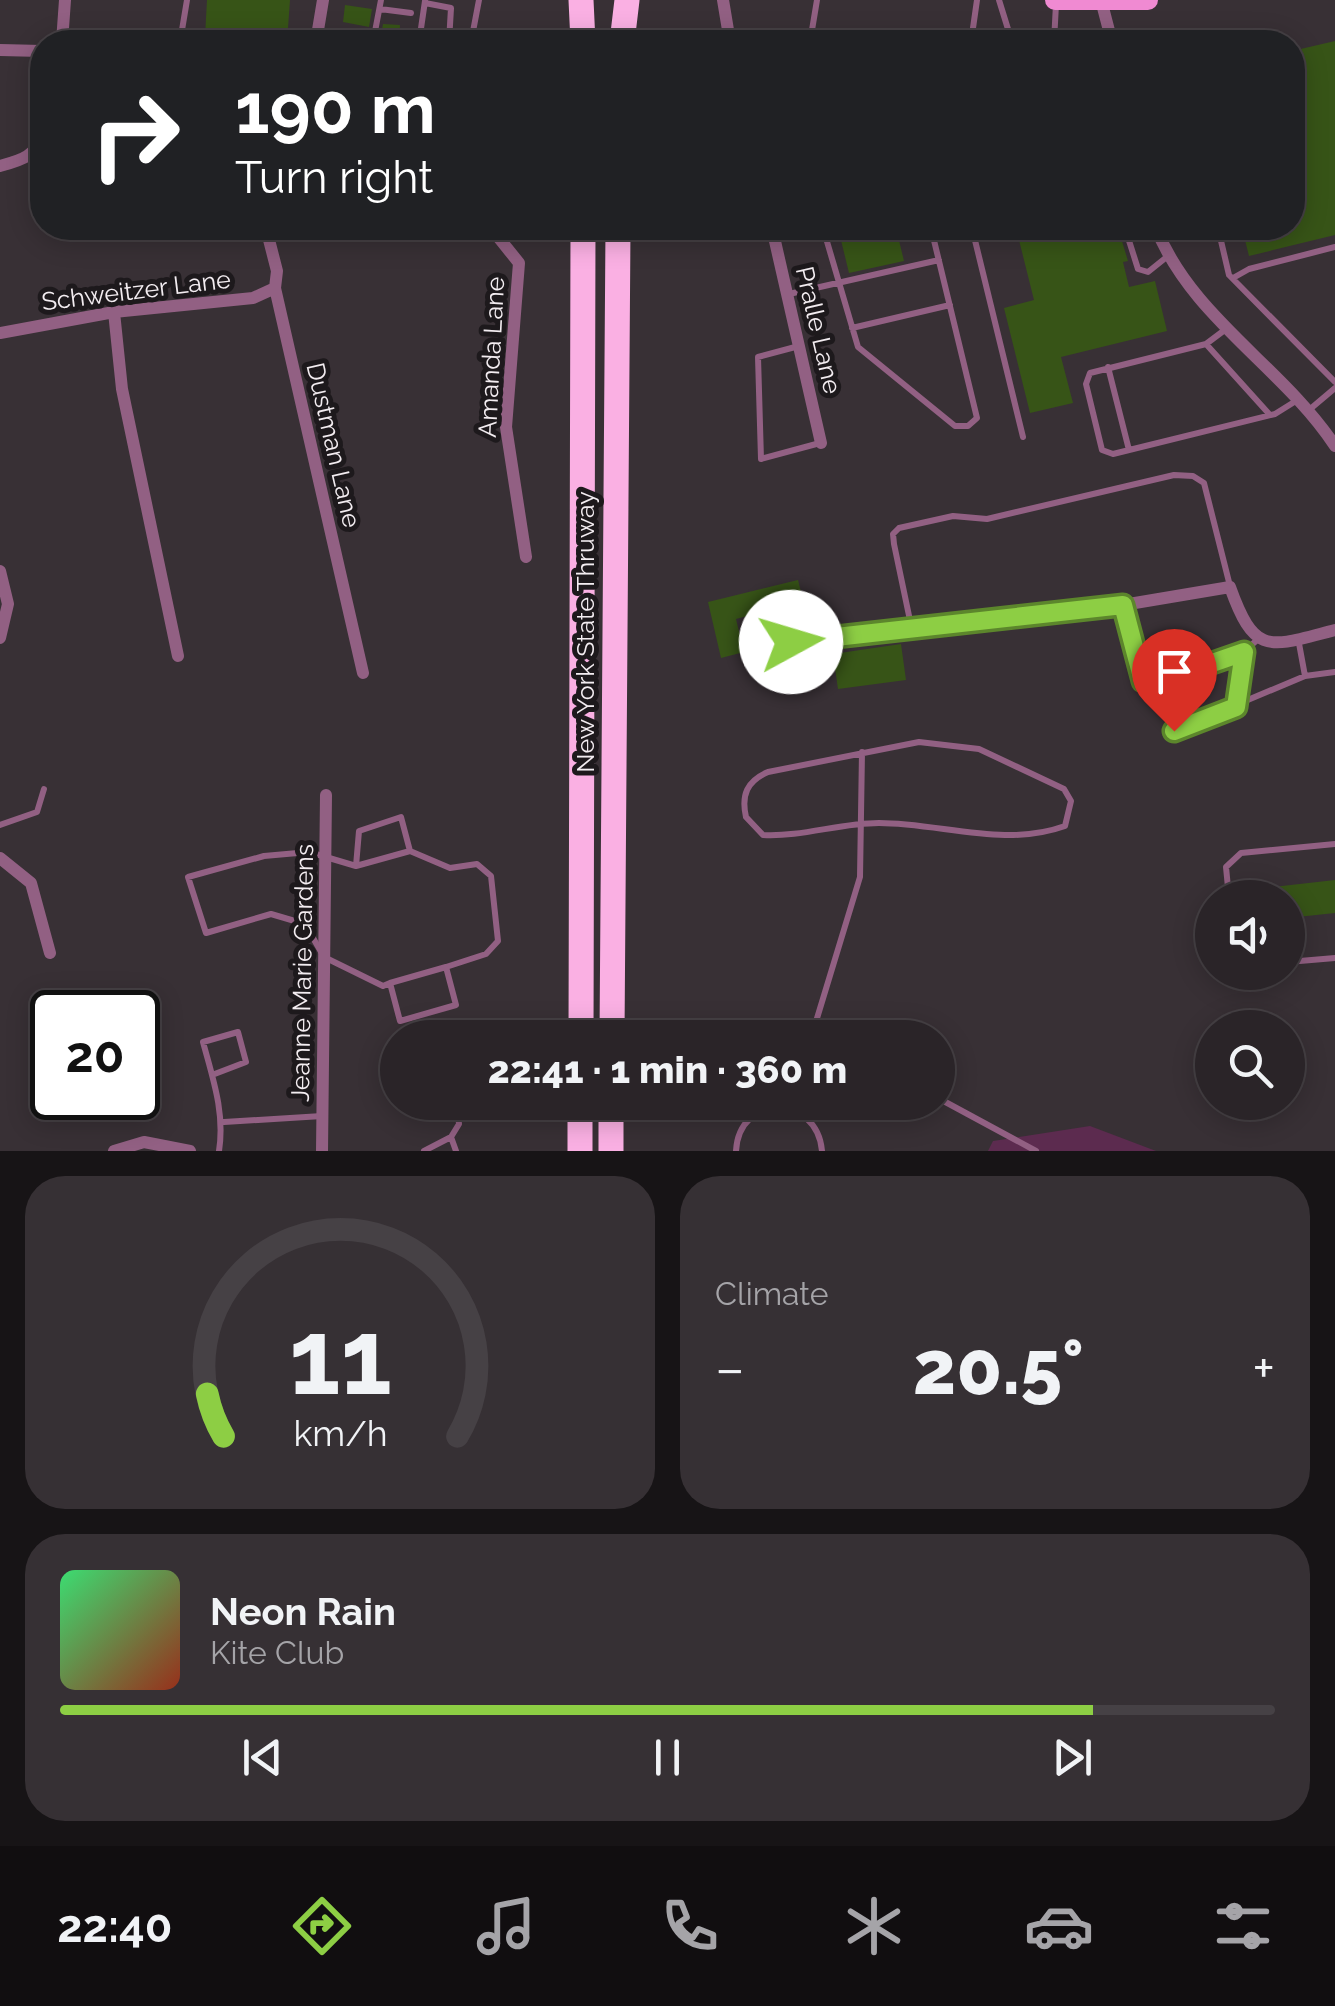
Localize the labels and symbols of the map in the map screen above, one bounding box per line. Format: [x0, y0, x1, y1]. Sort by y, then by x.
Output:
street label: Pralle Lane [790, 263, 848, 397]
street label: Schweitzer Lane [40, 264, 232, 316]
street label: Amanda Lane [472, 276, 510, 438]
street label: Dustman Lane [300, 360, 368, 530]
street label: New York State Thruway [570, 491, 600, 773]
position arrow [739, 590, 843, 694]
pin [1132, 629, 1217, 732]
street label: Jeanne Marie Gardens [285, 844, 319, 1102]
speed limit sign: 20 [30, 990, 160, 1120]

